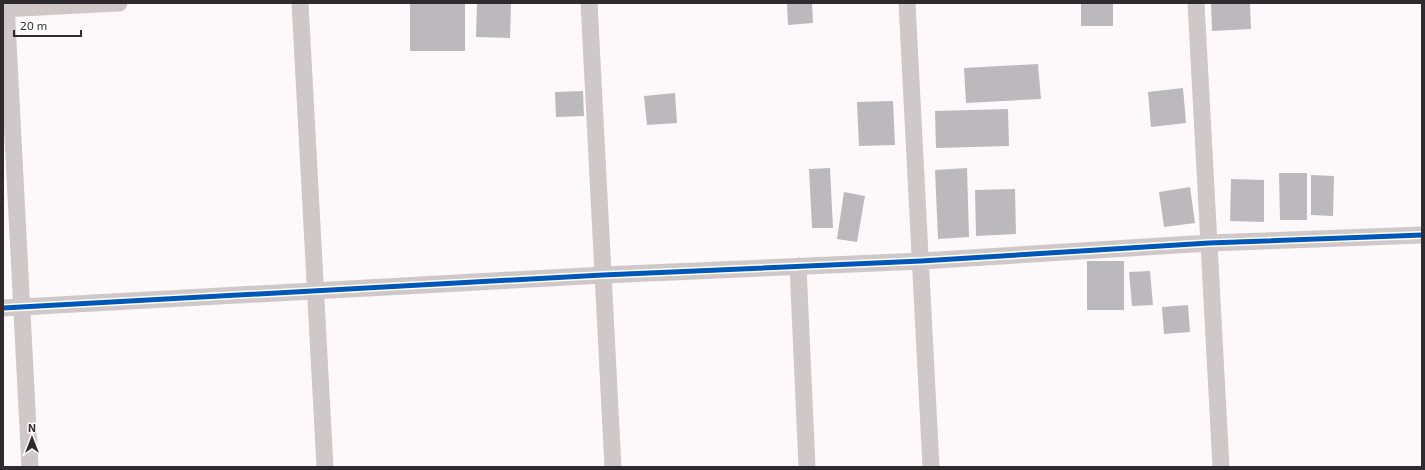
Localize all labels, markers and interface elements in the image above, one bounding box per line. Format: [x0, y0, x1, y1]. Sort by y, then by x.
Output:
scale bar [14, 12, 81, 38]
text: 20 m [20, 18, 47, 32]
north arrow [12, 418, 52, 458]
text: N [28, 421, 36, 434]

